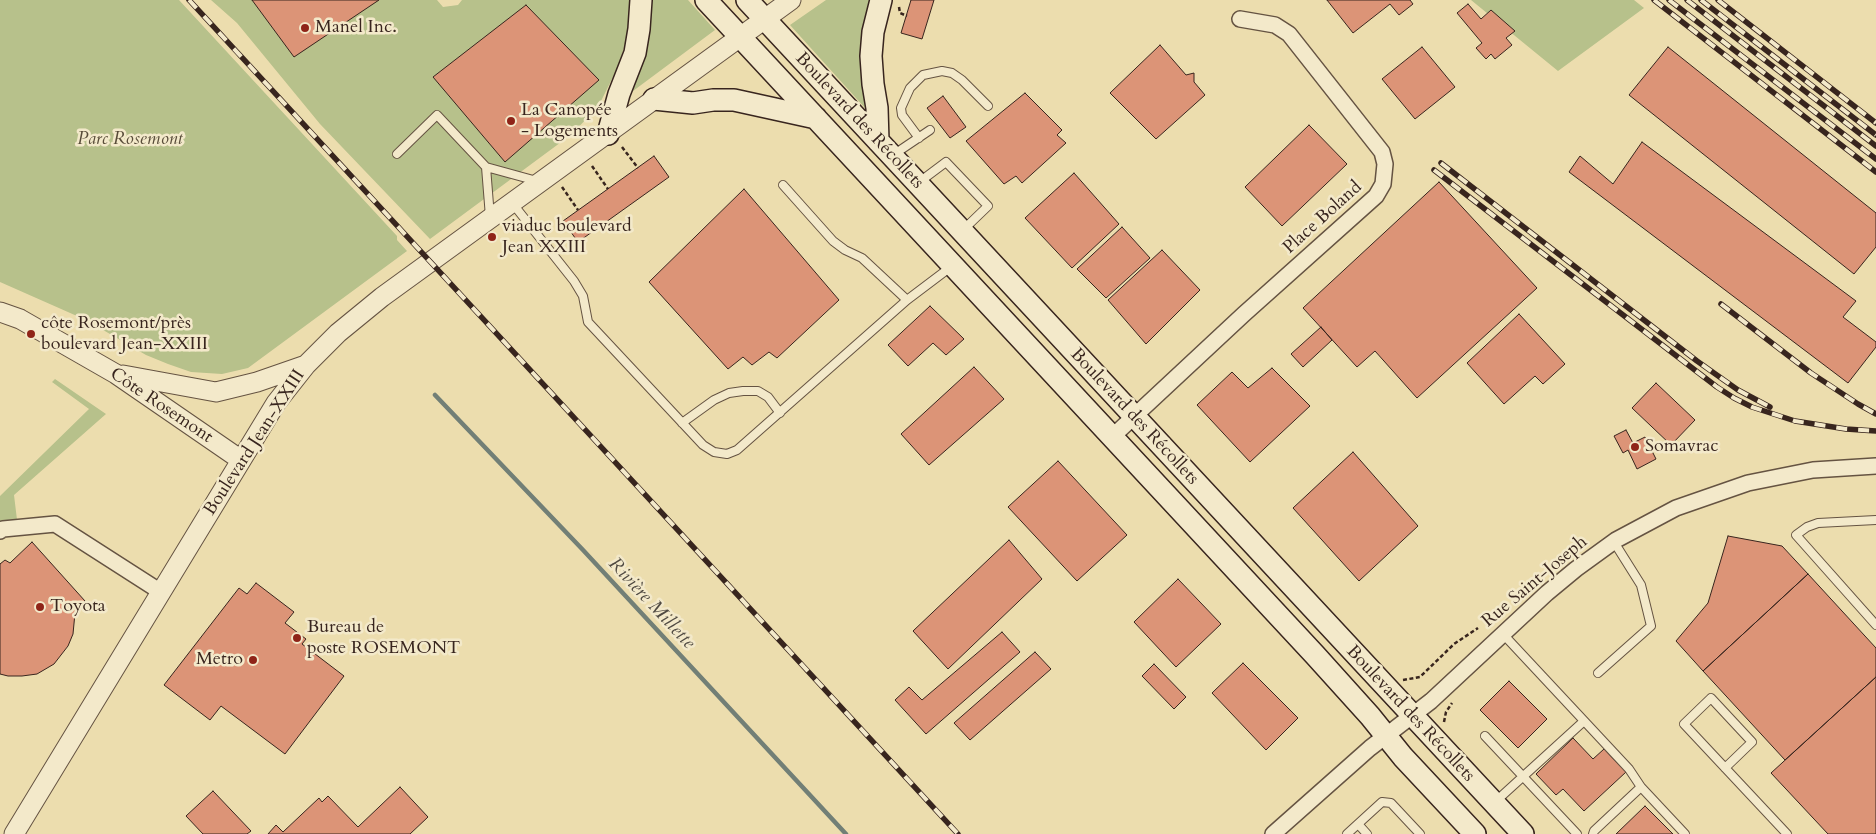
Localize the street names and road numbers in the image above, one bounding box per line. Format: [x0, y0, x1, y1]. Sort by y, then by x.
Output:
street label: Boulevard des Récollets [790, 48, 928, 194]
street label: Place Boland [1279, 177, 1367, 259]
street label: Boulevard des Récollets [1065, 344, 1203, 490]
street label: Côte Rosemont [105, 364, 217, 448]
street label: Boulevard Jean-XXIII [200, 366, 310, 520]
street label: Rue Saint-Joseph [1478, 532, 1592, 632]
street label: Boulevard des Récollets [1341, 641, 1479, 787]

